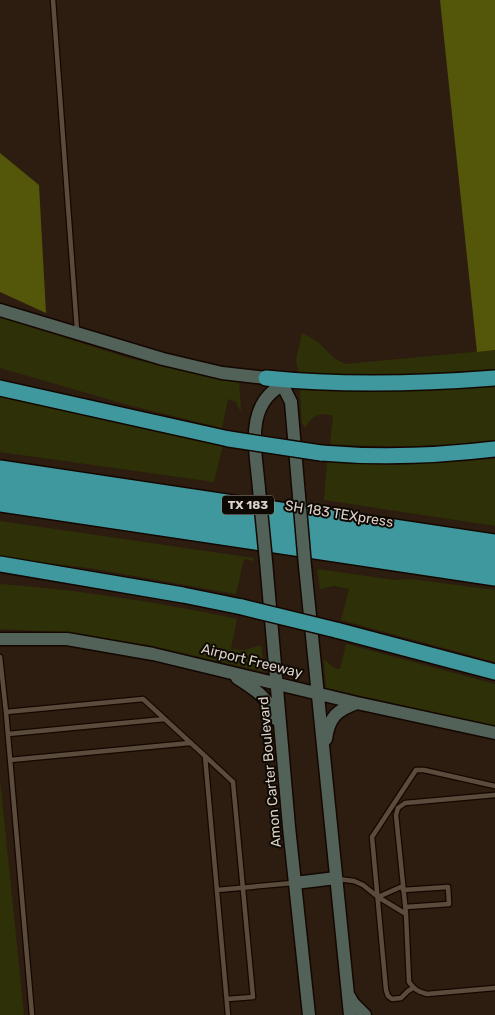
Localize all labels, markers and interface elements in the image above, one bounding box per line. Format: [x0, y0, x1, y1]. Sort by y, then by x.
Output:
road number: TX 183 [222, 496, 274, 514]
street label: SH 183 TEXpress [284, 497, 394, 531]
street label: Airport Freeway [200, 640, 305, 682]
street label: Amon Carter Boulevard [255, 696, 285, 848]

